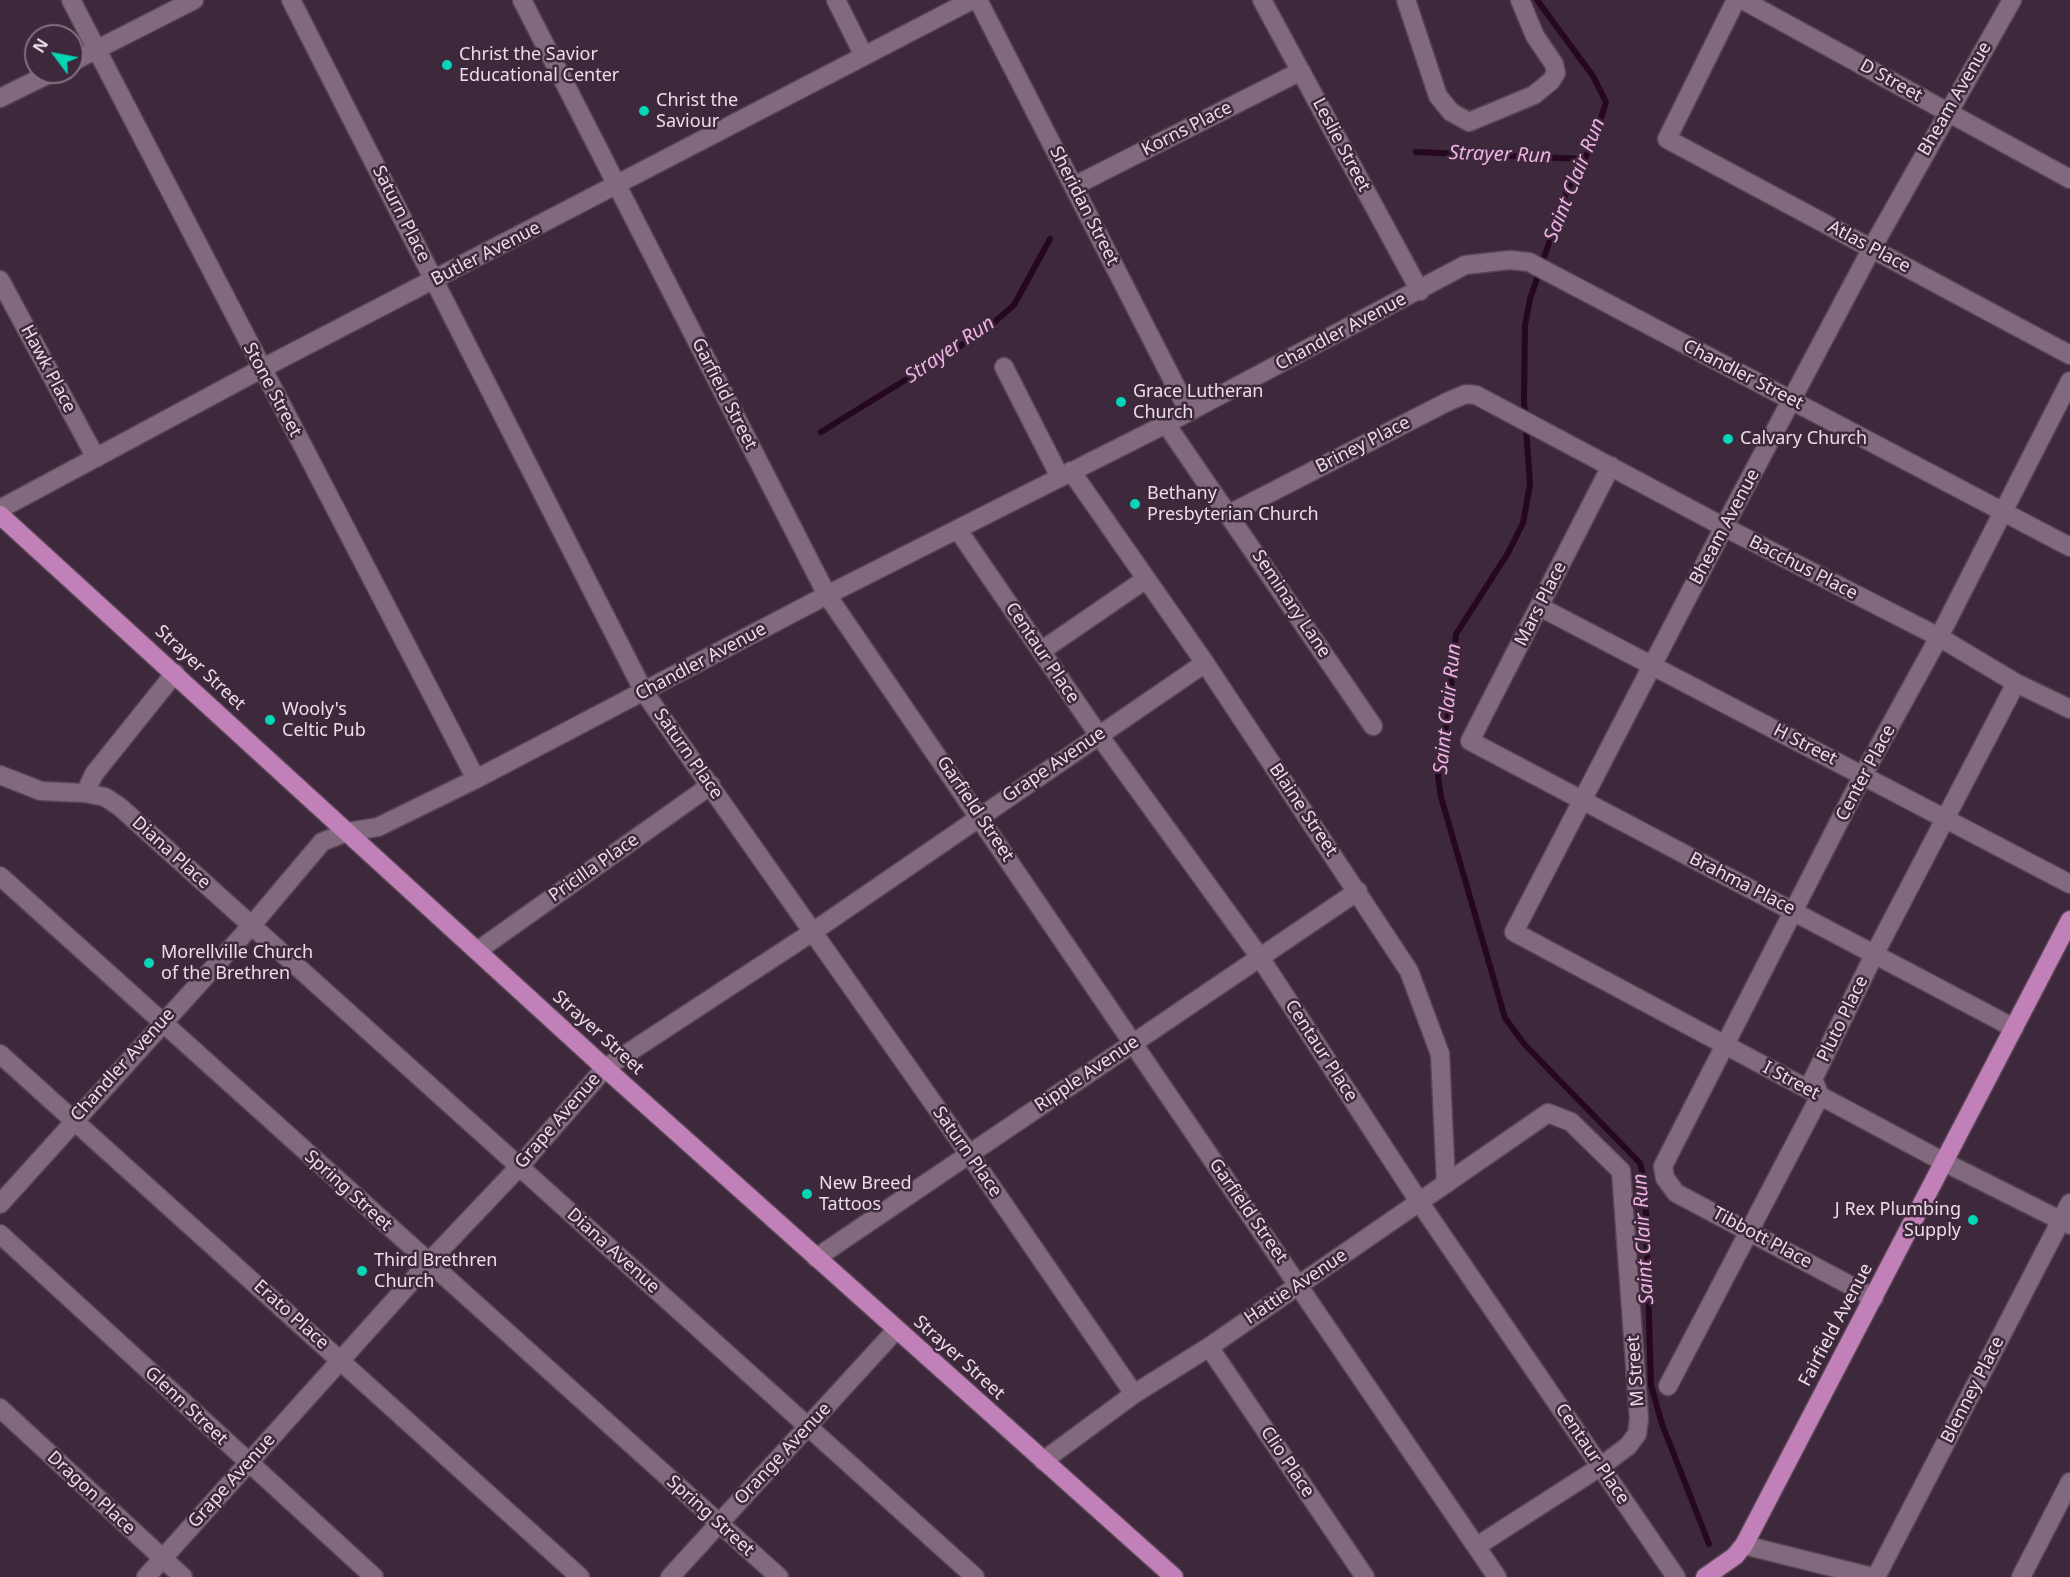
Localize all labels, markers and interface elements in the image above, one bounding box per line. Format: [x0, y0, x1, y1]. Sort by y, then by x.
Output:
north arrow [24, 24, 84, 84]
text: N [28, 34, 53, 57]
street label: Bheam Avenue [1914, 38, 1996, 160]
place label: Christ the Savior Educational Center [459, 44, 619, 86]
street label: D Street [1856, 55, 1926, 107]
marker: Christ the Savior Educational Center [440, 58, 454, 72]
place label: Christ the Saviour [656, 90, 738, 132]
street label: Leslie Street [1307, 95, 1375, 195]
street label: Korns Place [1138, 97, 1236, 161]
marker: Christ the Saviour [637, 104, 651, 118]
water label: Saint Clair Run [1539, 115, 1611, 245]
water label: Strayer Run [1448, 141, 1552, 169]
street label: Sheridan Street [1045, 143, 1123, 269]
street label: Saturn Place [367, 162, 435, 266]
street label: Atlas Place [1824, 216, 1914, 278]
street label: Butler Avenue [428, 217, 544, 291]
street label: Chandler Avenue [1272, 288, 1410, 376]
water label: Strayer Run [901, 311, 999, 389]
street label: Hawk Place [16, 321, 80, 417]
street label: Garfield Street [687, 335, 761, 453]
street label: Chandler Street [1679, 335, 1807, 415]
street label: Stone Street [238, 339, 306, 441]
place label: Grace Lutheran Church [1133, 381, 1263, 424]
marker: Grace Lutheran Church [1114, 395, 1128, 409]
street label: Briney Place [1312, 412, 1414, 478]
place label: Calvary Church [1740, 428, 1867, 450]
marker: Calvary Church [1721, 432, 1735, 446]
street label: Bheam Avenue [1685, 466, 1765, 588]
place label: Bethany Presbyterian Church [1147, 483, 1319, 526]
marker: Bethany Presbyterian Church [1128, 497, 1142, 511]
street label: Bacchus Place [1745, 531, 1861, 605]
street label: Seminary Lane [1247, 546, 1335, 662]
street label: Mars Place [1511, 558, 1571, 650]
street label: Centaur Place [1000, 598, 1084, 708]
street label: Chandler Avenue [632, 618, 770, 706]
street label: Strayer Street [150, 621, 250, 715]
water label: Saint Clair Run [1429, 642, 1467, 776]
place label: Wooly's Celtic Pub [282, 699, 366, 742]
street label: Saturn Place [649, 705, 727, 803]
marker: Wooly's Celtic Pub [263, 713, 277, 727]
street label: H Street [1770, 720, 1840, 770]
street label: Center Place [1832, 721, 1900, 825]
street label: Grape Avenue [998, 723, 1110, 807]
street label: Garfield Street [932, 752, 1018, 866]
street label: Blaine Street [1264, 759, 1342, 861]
street label: Diana Place [127, 812, 215, 894]
street label: Pricilla Place [545, 829, 643, 907]
street label: Brahma Place [1685, 848, 1799, 920]
place label: Morellville Church of the Brethren [161, 942, 313, 984]
marker: Morellville Church of the Brethren [142, 956, 156, 970]
street label: Pluto Place [1813, 972, 1873, 1066]
street label: Strayer Street [548, 986, 648, 1080]
street label: Centaur Place [1280, 996, 1362, 1106]
street label: Chandler Avenue [66, 1004, 180, 1126]
street label: Ripple Avenue [1031, 1031, 1143, 1117]
street label: I Street [1759, 1057, 1823, 1105]
street label: Grape Avenue [511, 1069, 605, 1173]
street label: Saturn Place [928, 1103, 1006, 1201]
street label: Spring Street [300, 1146, 396, 1236]
street label: Garfield Street [1204, 1155, 1292, 1267]
place label: New Breed Tattoos [819, 1173, 911, 1216]
water label: Saint Clair Run [1629, 1173, 1659, 1305]
marker: New Breed Tattoos [800, 1187, 814, 1201]
place label: J Rex Plumbing Supply [1835, 1199, 1961, 1242]
street label: Tibbott Place [1708, 1203, 1816, 1273]
street label: Diana Avenue [562, 1204, 664, 1298]
marker: J Rex Plumbing Supply [1966, 1213, 1980, 1227]
street label: Hattie Avenue [1241, 1245, 1351, 1329]
place label: Third Brethren Church [374, 1250, 497, 1292]
street label: Fairfield Avenue [1795, 1260, 1877, 1390]
marker: Third Brethren Church [355, 1264, 369, 1278]
street label: Erato Place [249, 1276, 333, 1354]
street label: Strayer Street [909, 1311, 1009, 1405]
street label: Blenney Place [1937, 1333, 2009, 1447]
street label: M Street [1623, 1335, 1649, 1407]
street label: Glenn Street [140, 1362, 232, 1450]
street label: Orange Avenue [730, 1399, 836, 1509]
street label: Centaur Place [1550, 1399, 1634, 1509]
street label: Clio Place [1255, 1423, 1319, 1501]
street label: Grape Avenue [184, 1429, 280, 1533]
street label: Dragon Place [42, 1447, 140, 1539]
street label: Spring Street [662, 1471, 758, 1561]

